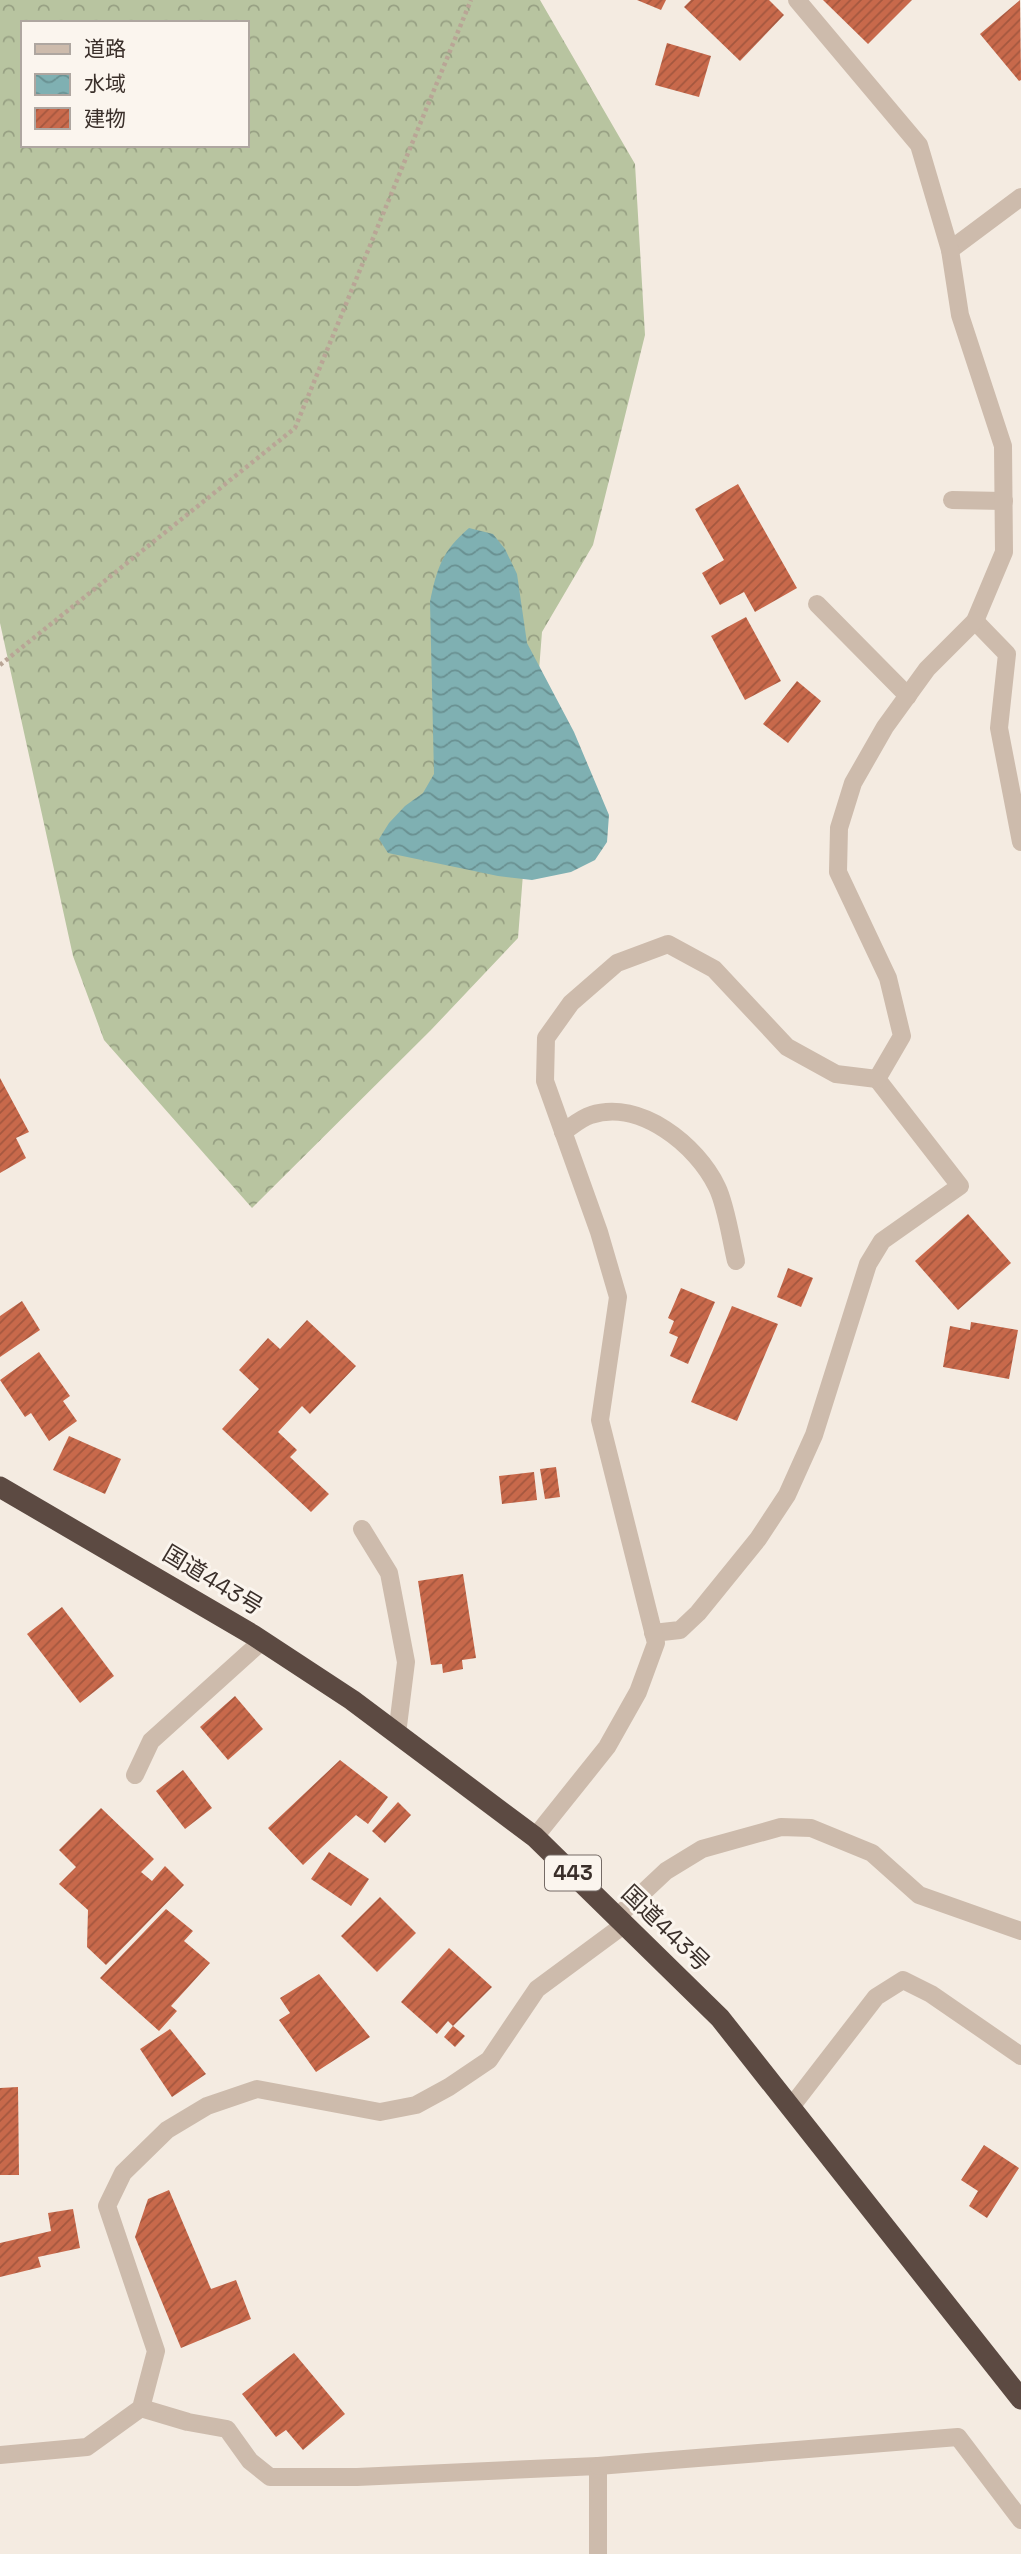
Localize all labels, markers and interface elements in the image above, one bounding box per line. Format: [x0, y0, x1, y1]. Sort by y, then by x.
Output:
legend [21, 21, 248, 147]
text: 道路 [84, 35, 126, 62]
text: 水域 [84, 70, 126, 97]
text: 建物 [84, 105, 126, 132]
street label: 国道443号 [157, 1538, 269, 1622]
road number: 443 [545, 1856, 601, 1890]
street label: 国道443号 [615, 1878, 717, 1978]

